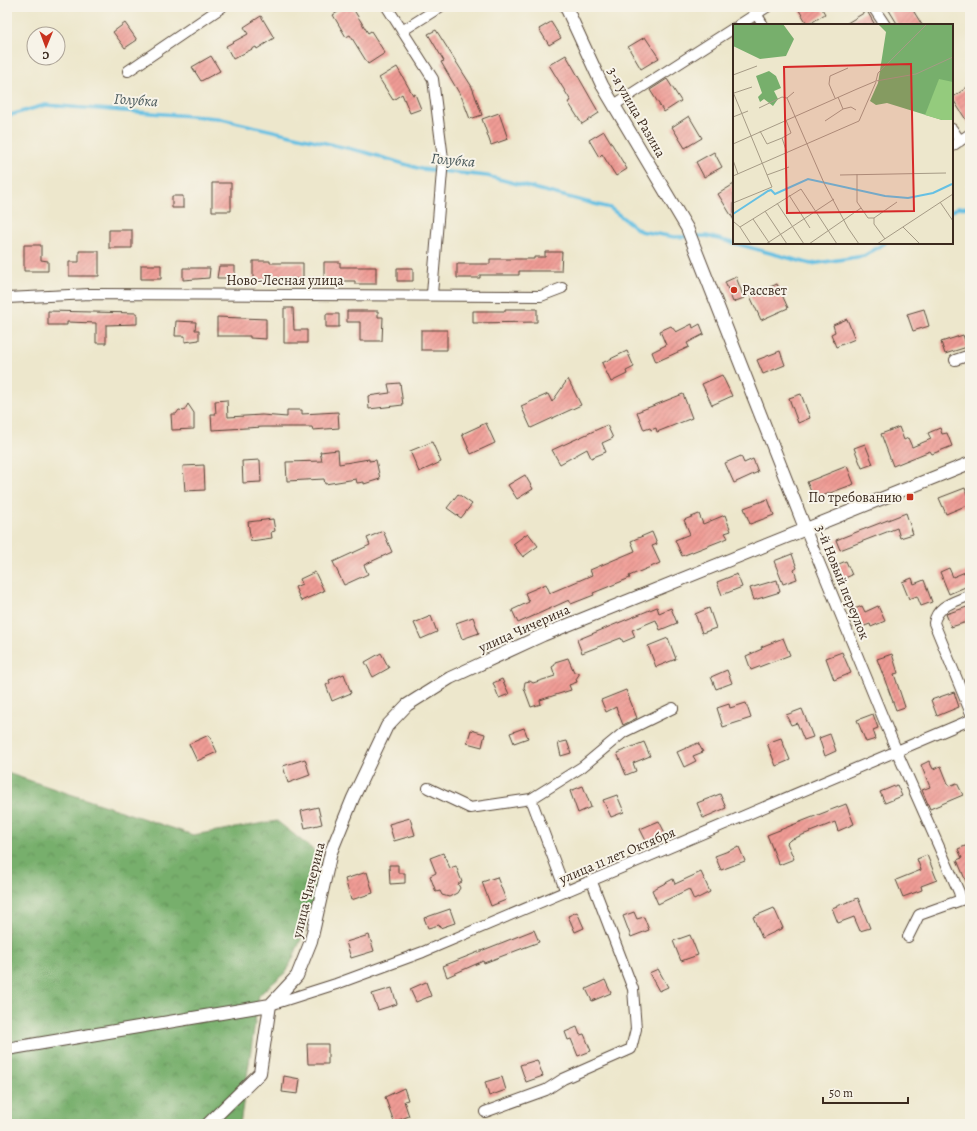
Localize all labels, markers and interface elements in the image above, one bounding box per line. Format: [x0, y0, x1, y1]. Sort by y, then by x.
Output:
inset map [733, 24, 953, 244]
north arrow [26, 26, 66, 66]
text: С [42, 48, 49, 63]
street label: 3-я улица Разина [603, 63, 670, 161]
water label: Голубка [113, 88, 159, 112]
water label: Голубка [430, 148, 476, 172]
street label: Ново-Лесная улица [226, 271, 344, 290]
place label: Рассвет [742, 281, 787, 300]
marker: Рассвет [729, 285, 739, 295]
place label: По требованию [808, 488, 902, 507]
marker: По требованию [905, 492, 915, 502]
street label: 3-й Новый переулок [811, 522, 874, 642]
street label: улица Чичерина [475, 600, 573, 658]
street label: улица 11 лет Октября [555, 822, 678, 889]
street label: улица Чичерина [287, 840, 330, 941]
scale bar [823, 1079, 908, 1105]
text: 50 m [829, 1085, 853, 1101]

